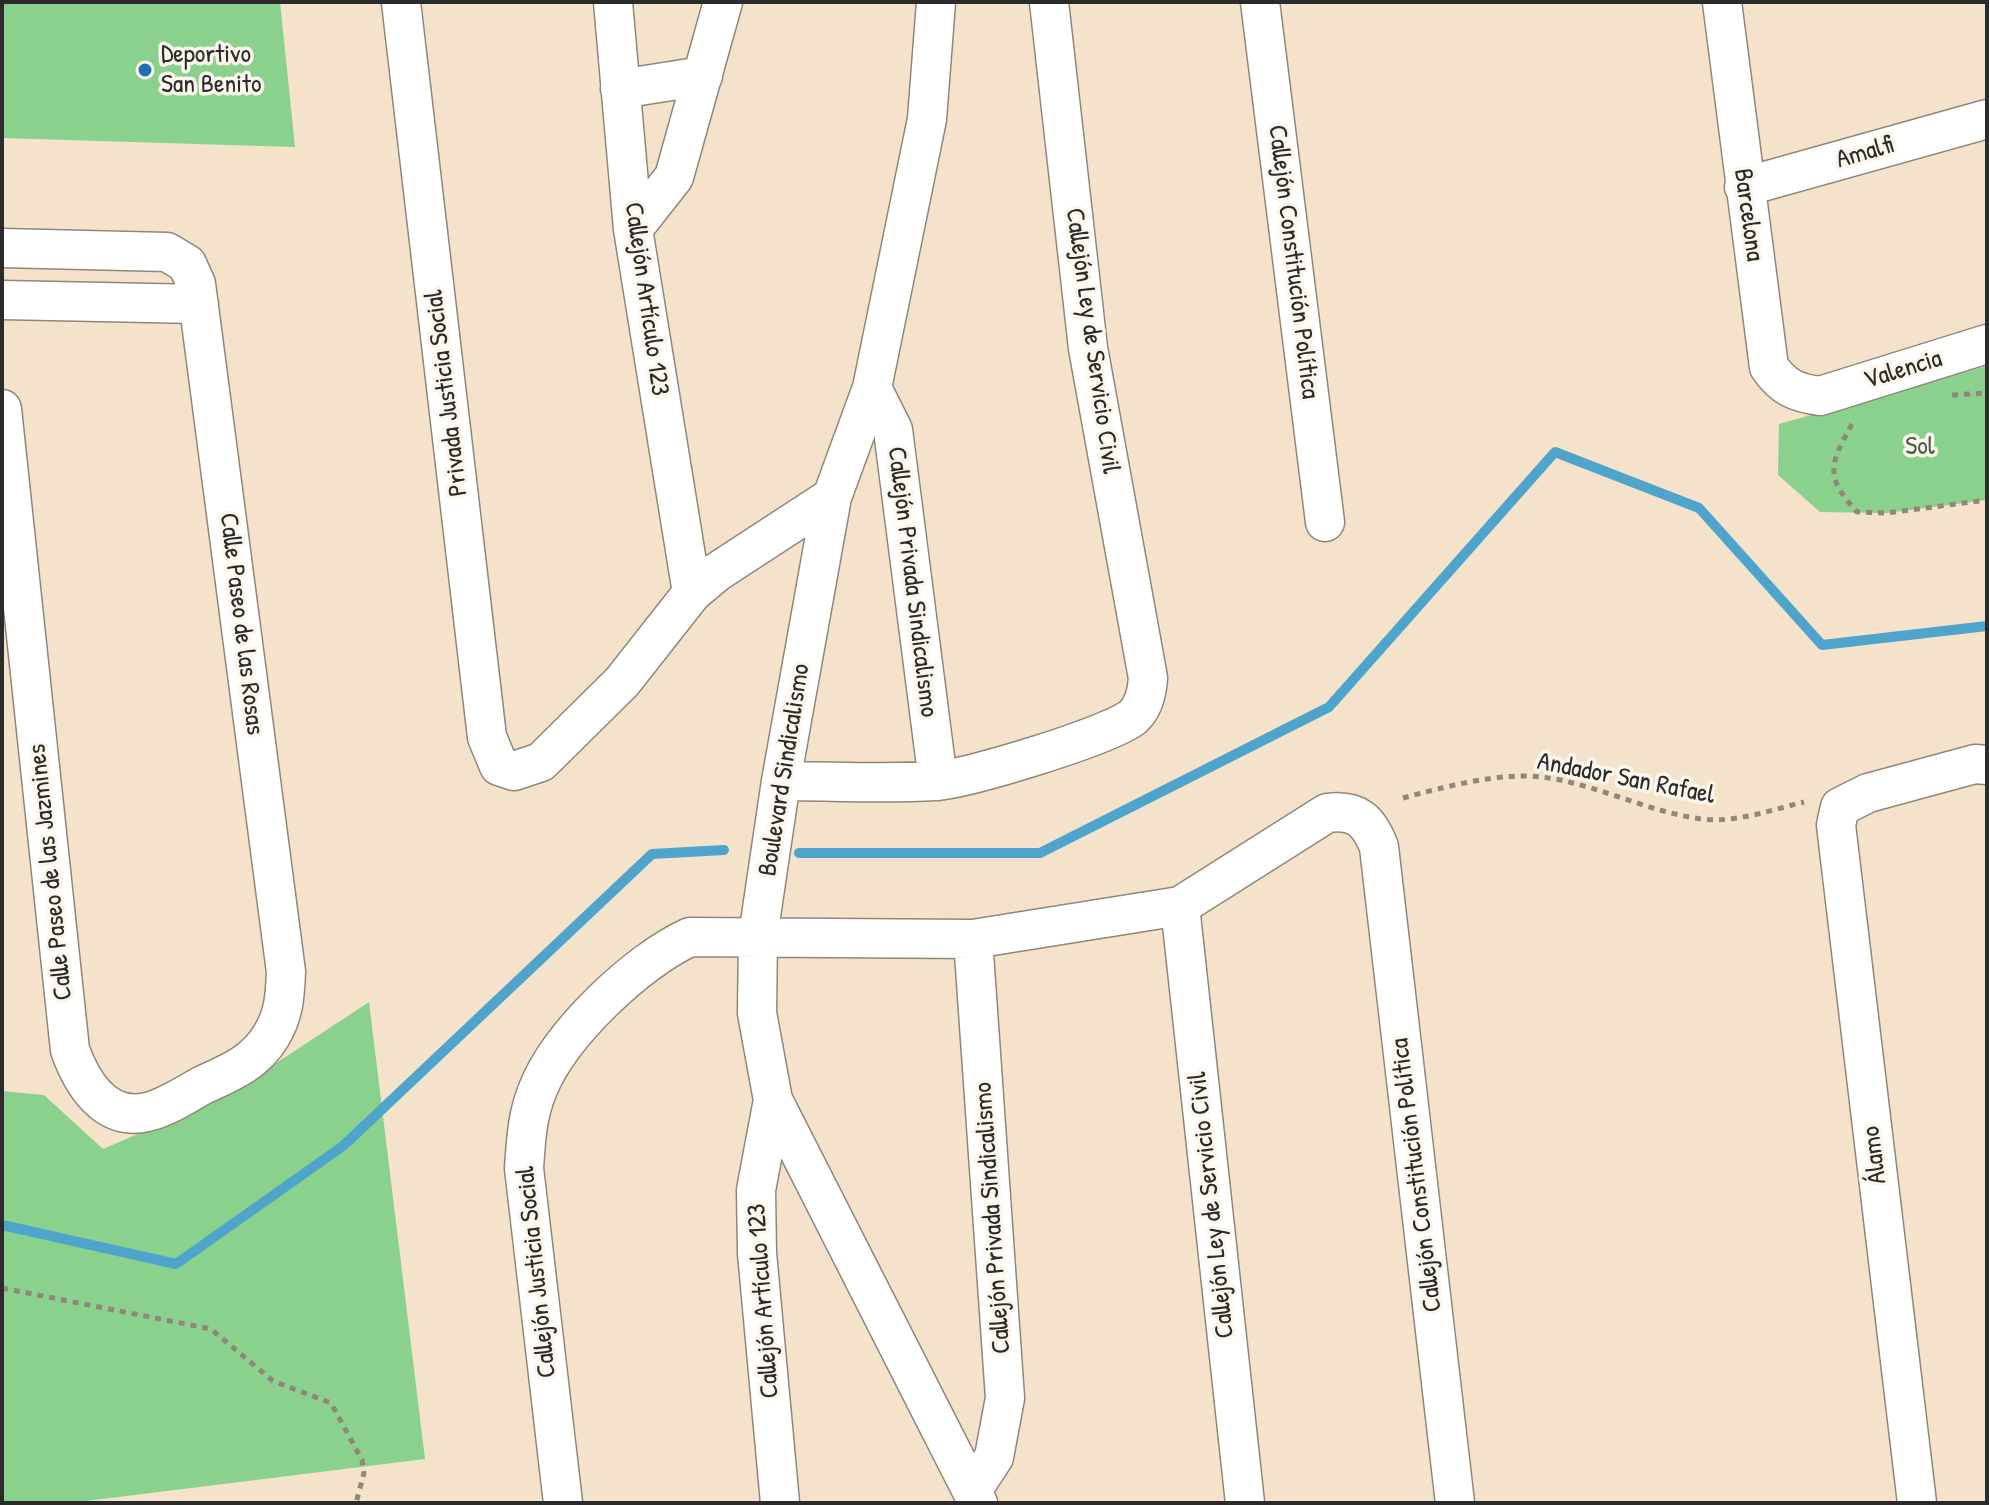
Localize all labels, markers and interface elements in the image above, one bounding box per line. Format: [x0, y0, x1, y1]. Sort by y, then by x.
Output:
place label: Deportivo San Benito [161, 39, 261, 100]
marker: Deportivo San Benito [136, 61, 154, 79]
street label: Callejón Constitución Política [1261, 123, 1325, 401]
street label: Amalfi [1833, 130, 1897, 176]
street label: Barcelona [1726, 167, 1770, 263]
street label: Callejón Artículo 123 [617, 200, 675, 398]
street label: Callejón Ley de Servicio Civil [1058, 206, 1126, 476]
street label: Privada Justicia Social [419, 288, 475, 498]
street label: Valencia [1860, 343, 1946, 397]
park label: Sol [1905, 431, 1935, 463]
street label: Callejón Privada Sindicalismo [880, 445, 944, 719]
street label: Calle Paseo de las Rosas [212, 511, 270, 737]
street label: Boulevard Sindicalismo [753, 662, 817, 878]
street label: Calle Paseo de las Jazmines [22, 742, 80, 1002]
street label: Andador San Rafael [1535, 747, 1717, 811]
street label: Callejón Constitución Política [1385, 1036, 1449, 1314]
street label: Callejón Ley de Servicio Civil [1182, 1070, 1242, 1340]
street label: Callejón Privada Sindicalismo [968, 1081, 1018, 1355]
street label: Álamo [1856, 1124, 1894, 1186]
street label: Callejón Justicia Social [510, 1165, 564, 1379]
street label: Callejón Artículo 123 [742, 1203, 786, 1399]

